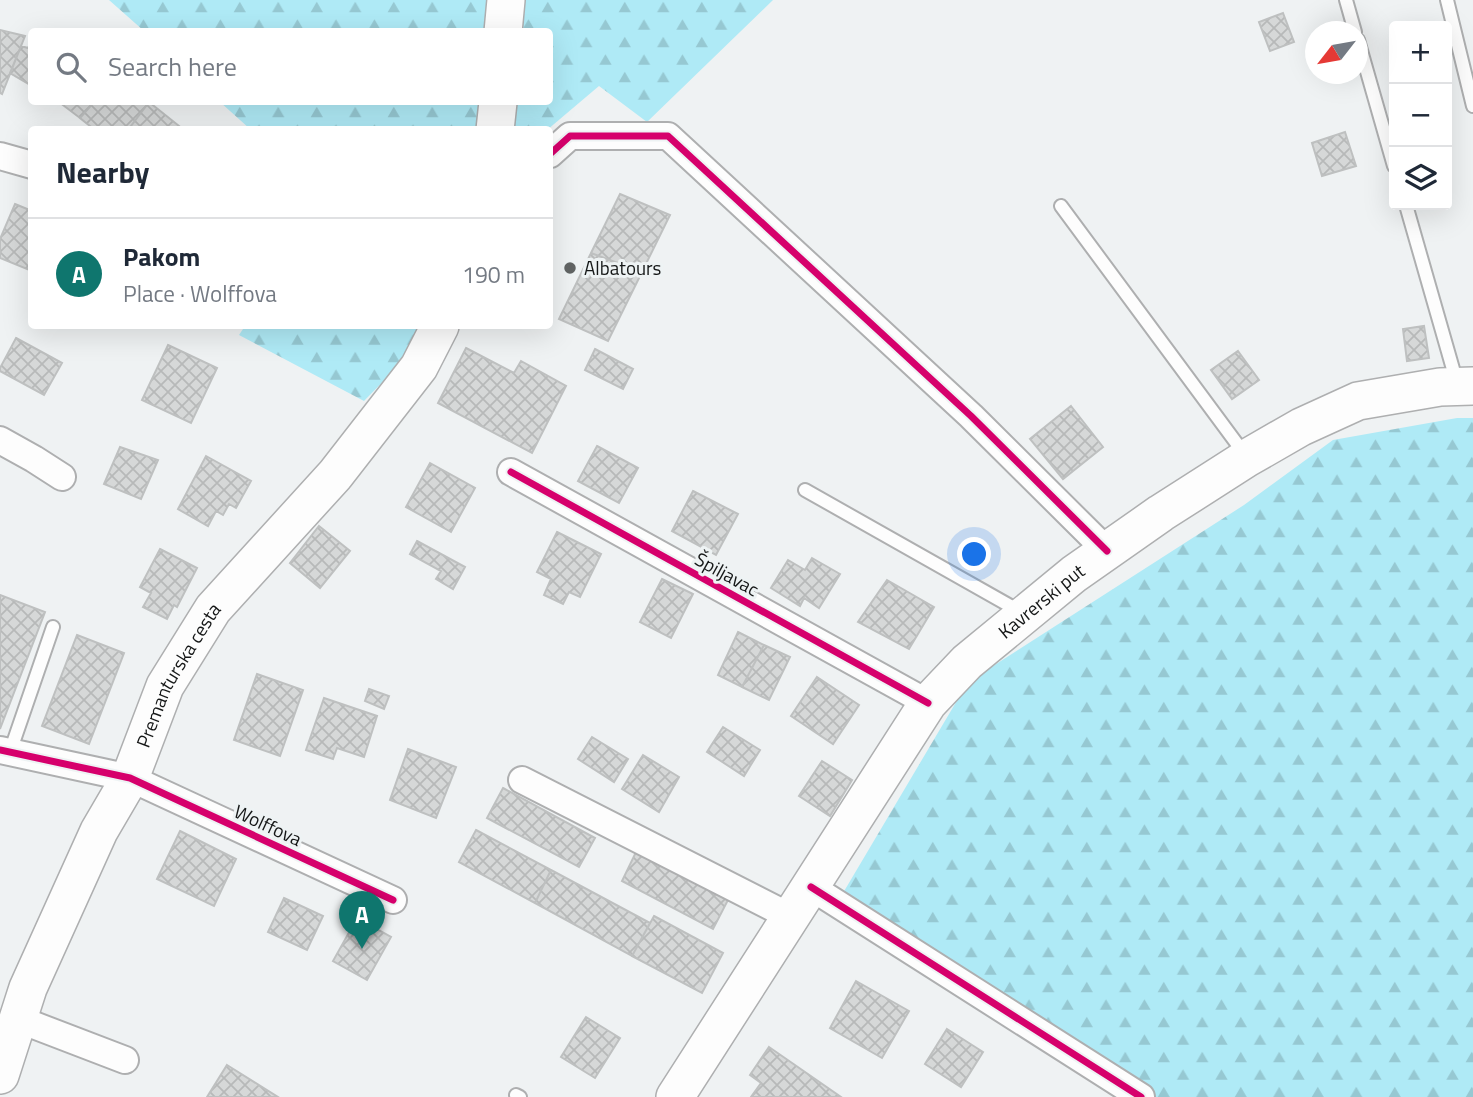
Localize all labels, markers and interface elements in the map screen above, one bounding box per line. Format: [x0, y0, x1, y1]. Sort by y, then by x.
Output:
north arrow [1305, 21, 1368, 84]
map controls [1389, 21, 1452, 210]
button: + [1389, 21, 1452, 84]
search box [28, 28, 553, 105]
text: Search here [108, 47, 237, 86]
icon: search [52, 48, 90, 86]
button: − [1389, 84, 1452, 147]
button: layers [1389, 147, 1452, 210]
text: Nearby [56, 149, 149, 195]
text: Pakom [123, 237, 200, 276]
place label: Albatours [584, 253, 662, 282]
text: A [72, 257, 86, 292]
text: 190 m [462, 257, 525, 292]
marker: Albatours [562, 260, 578, 276]
text: Place · Wolffova [123, 276, 277, 311]
your location [957, 537, 991, 571]
street label: Špiljavac [690, 544, 765, 603]
street label: Kavrerski put [991, 556, 1091, 645]
street label: Premanturska cesta [128, 595, 227, 752]
street label: Wolffova [230, 796, 307, 853]
pin: A [339, 891, 385, 949]

